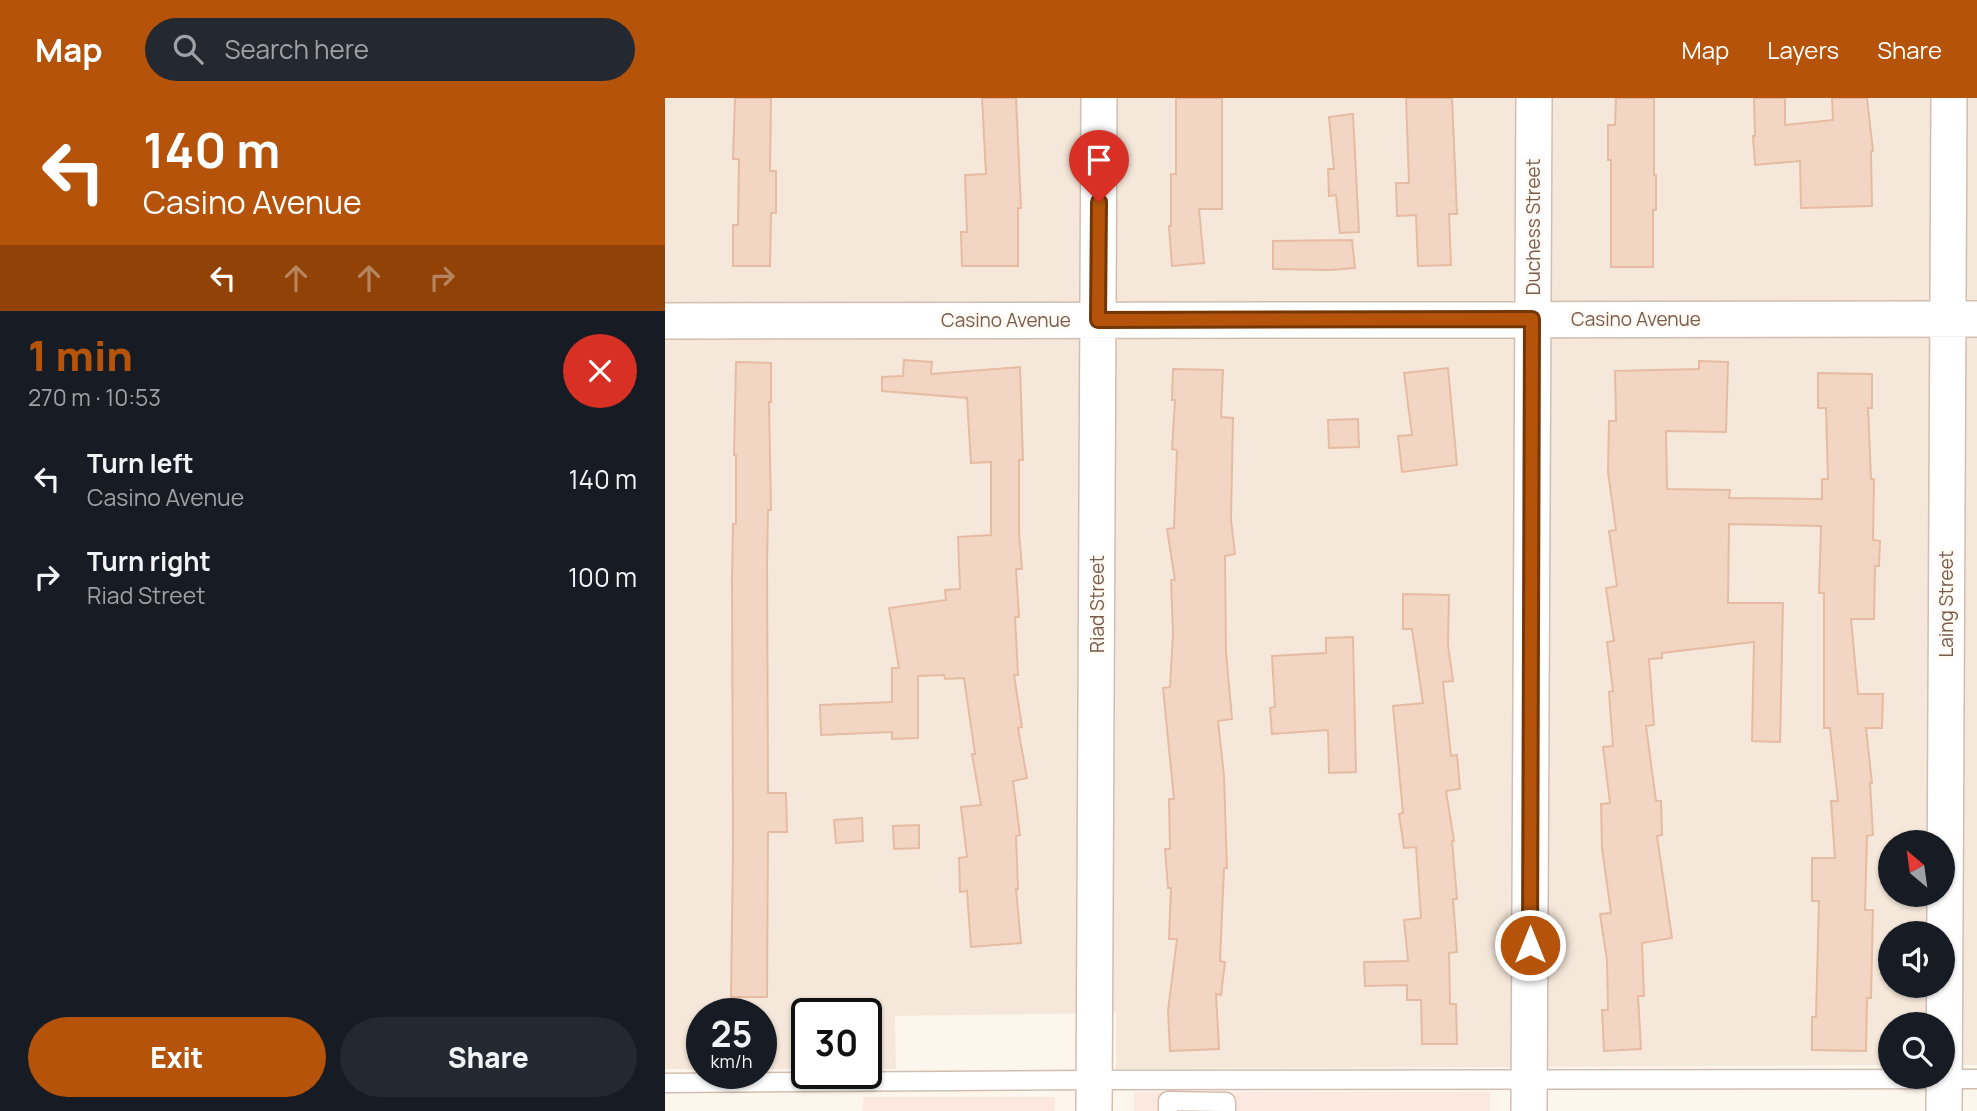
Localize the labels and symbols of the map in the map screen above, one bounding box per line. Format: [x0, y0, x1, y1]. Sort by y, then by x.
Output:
pin [1069, 130, 1129, 202]
street label: Duchess Street [1520, 159, 1546, 295]
street label: Casino Avenue [1571, 306, 1701, 332]
street label: Casino Avenue [941, 307, 1071, 333]
street label: Laing Street [1933, 551, 1959, 657]
street label: Riad Street [1084, 555, 1110, 653]
north arrow [1878, 830, 1955, 906]
position arrow [1493, 908, 1567, 982]
speed limit sign: 30 [791, 998, 882, 1089]

